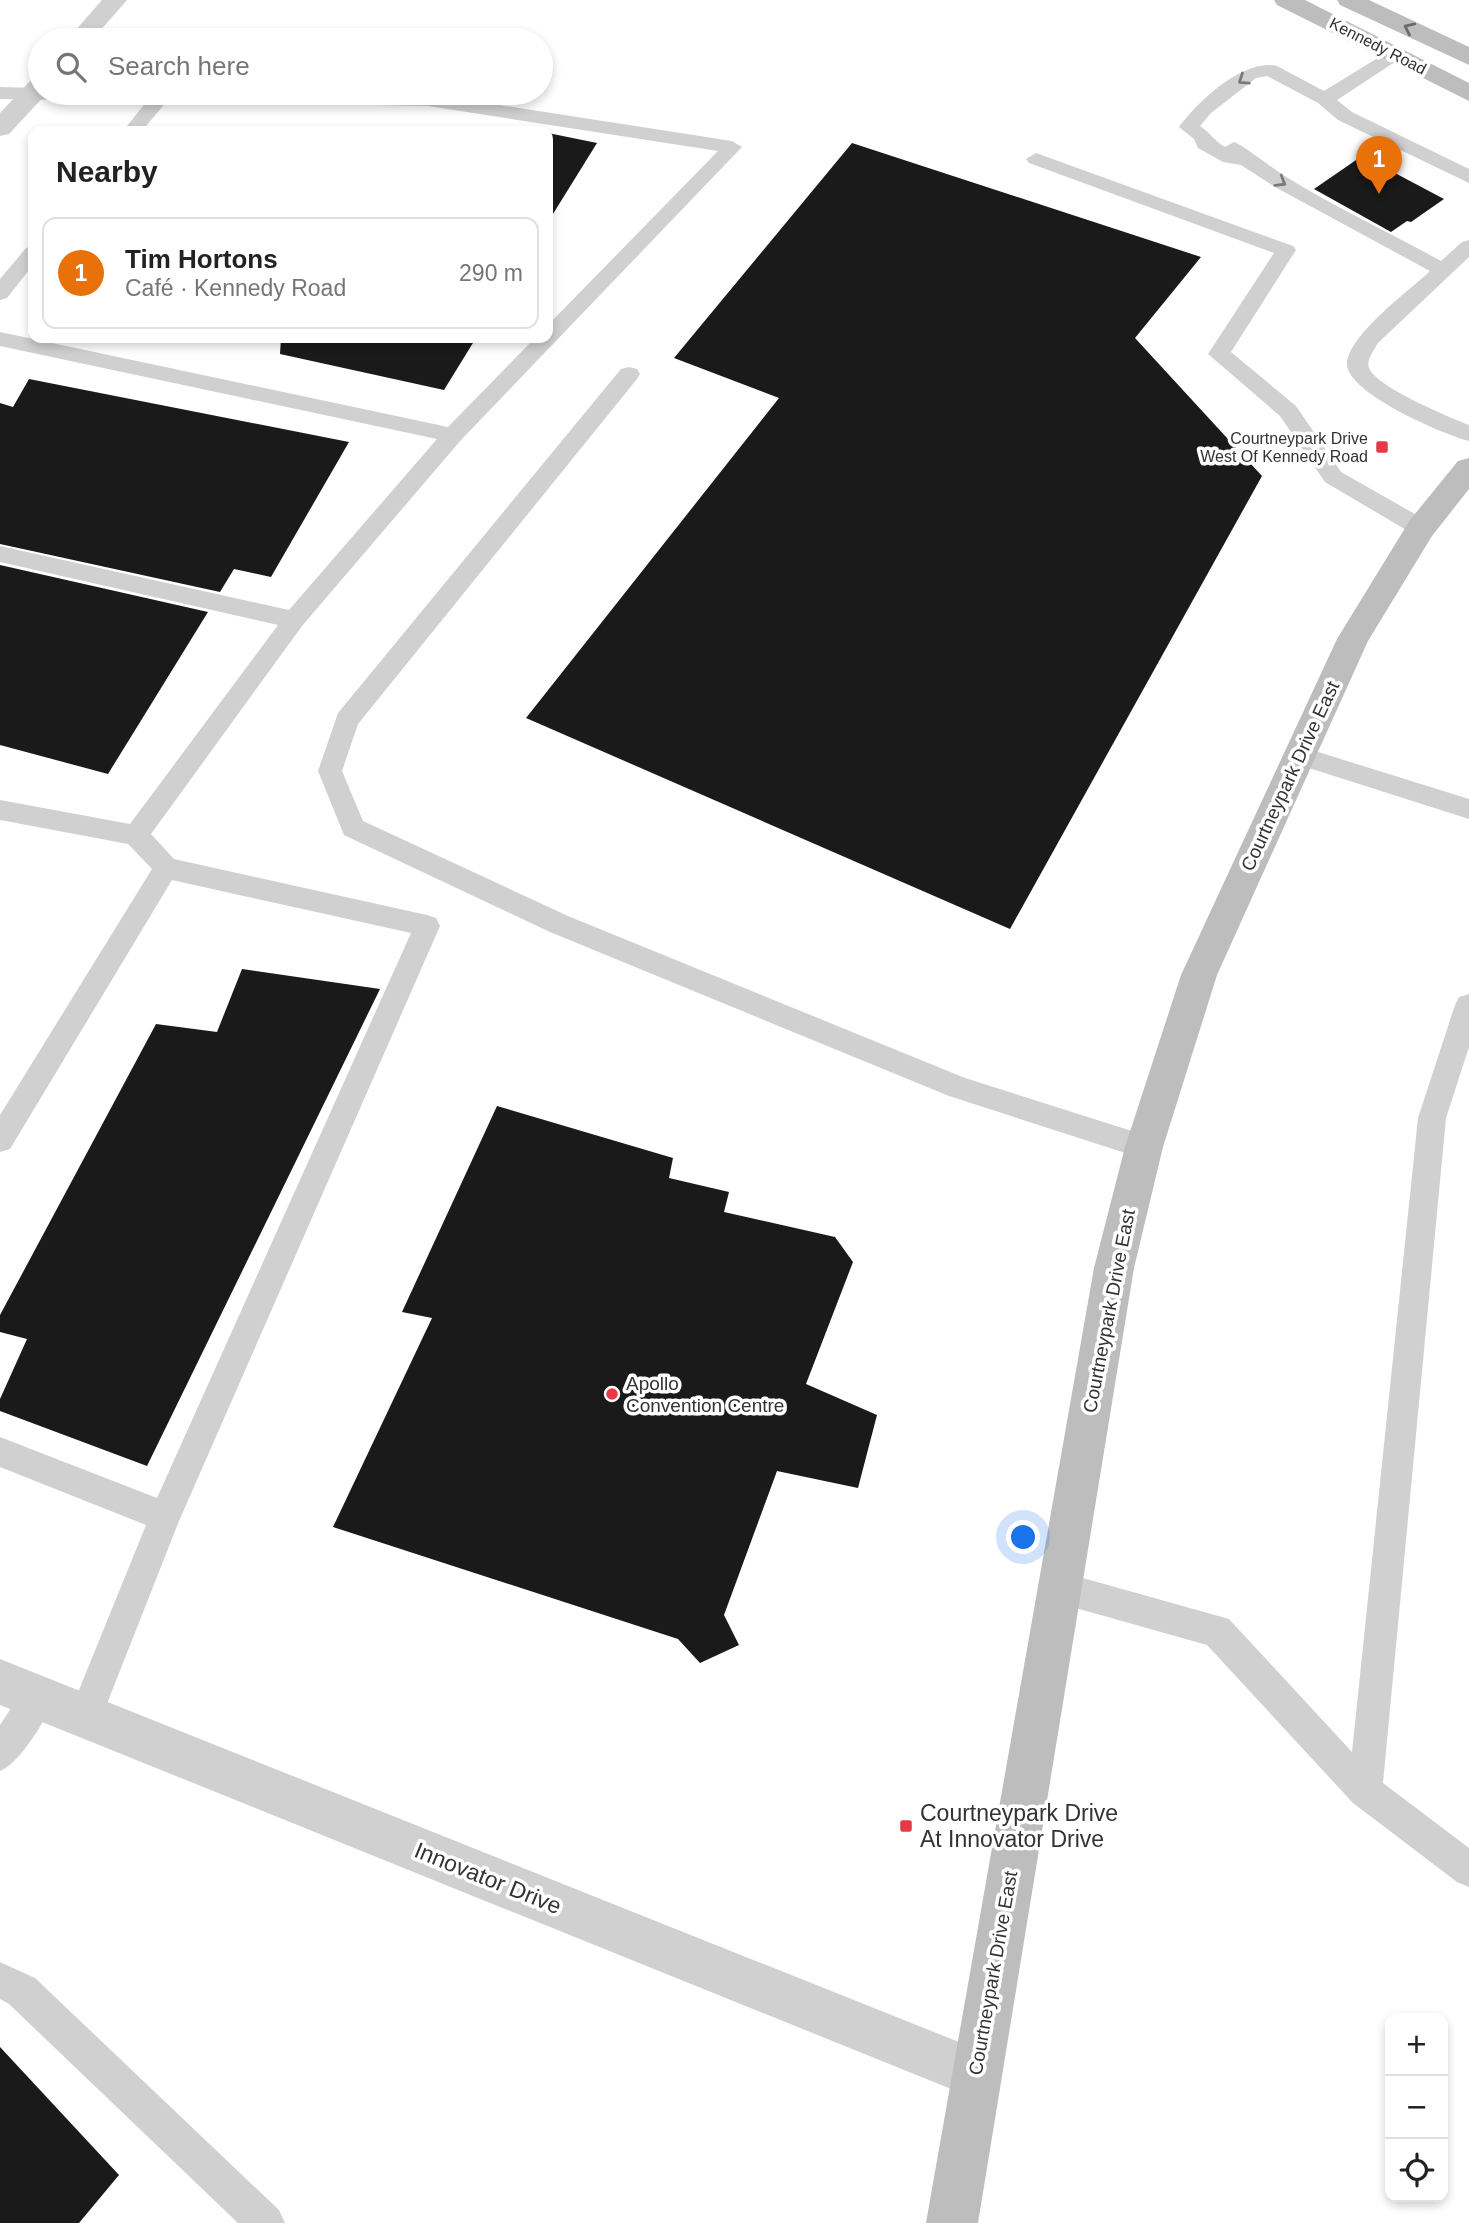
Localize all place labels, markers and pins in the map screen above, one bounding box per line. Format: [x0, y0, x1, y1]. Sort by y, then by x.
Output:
pin: 1 [1356, 136, 1402, 194]
place label: Courtneypark Drive West Of Kennedy Road [1200, 430, 1368, 465]
marker: Courtneypark Drive West Of Kennedy Road [1374, 439, 1390, 455]
place label: Apollo Convention Centre [626, 1373, 784, 1416]
marker: Apollo Convention Centre [604, 1386, 620, 1402]
place label: Courtneypark Drive At Innovator Drive [920, 1800, 1118, 1852]
marker: Courtneypark Drive At Innovator Drive [898, 1818, 914, 1834]

